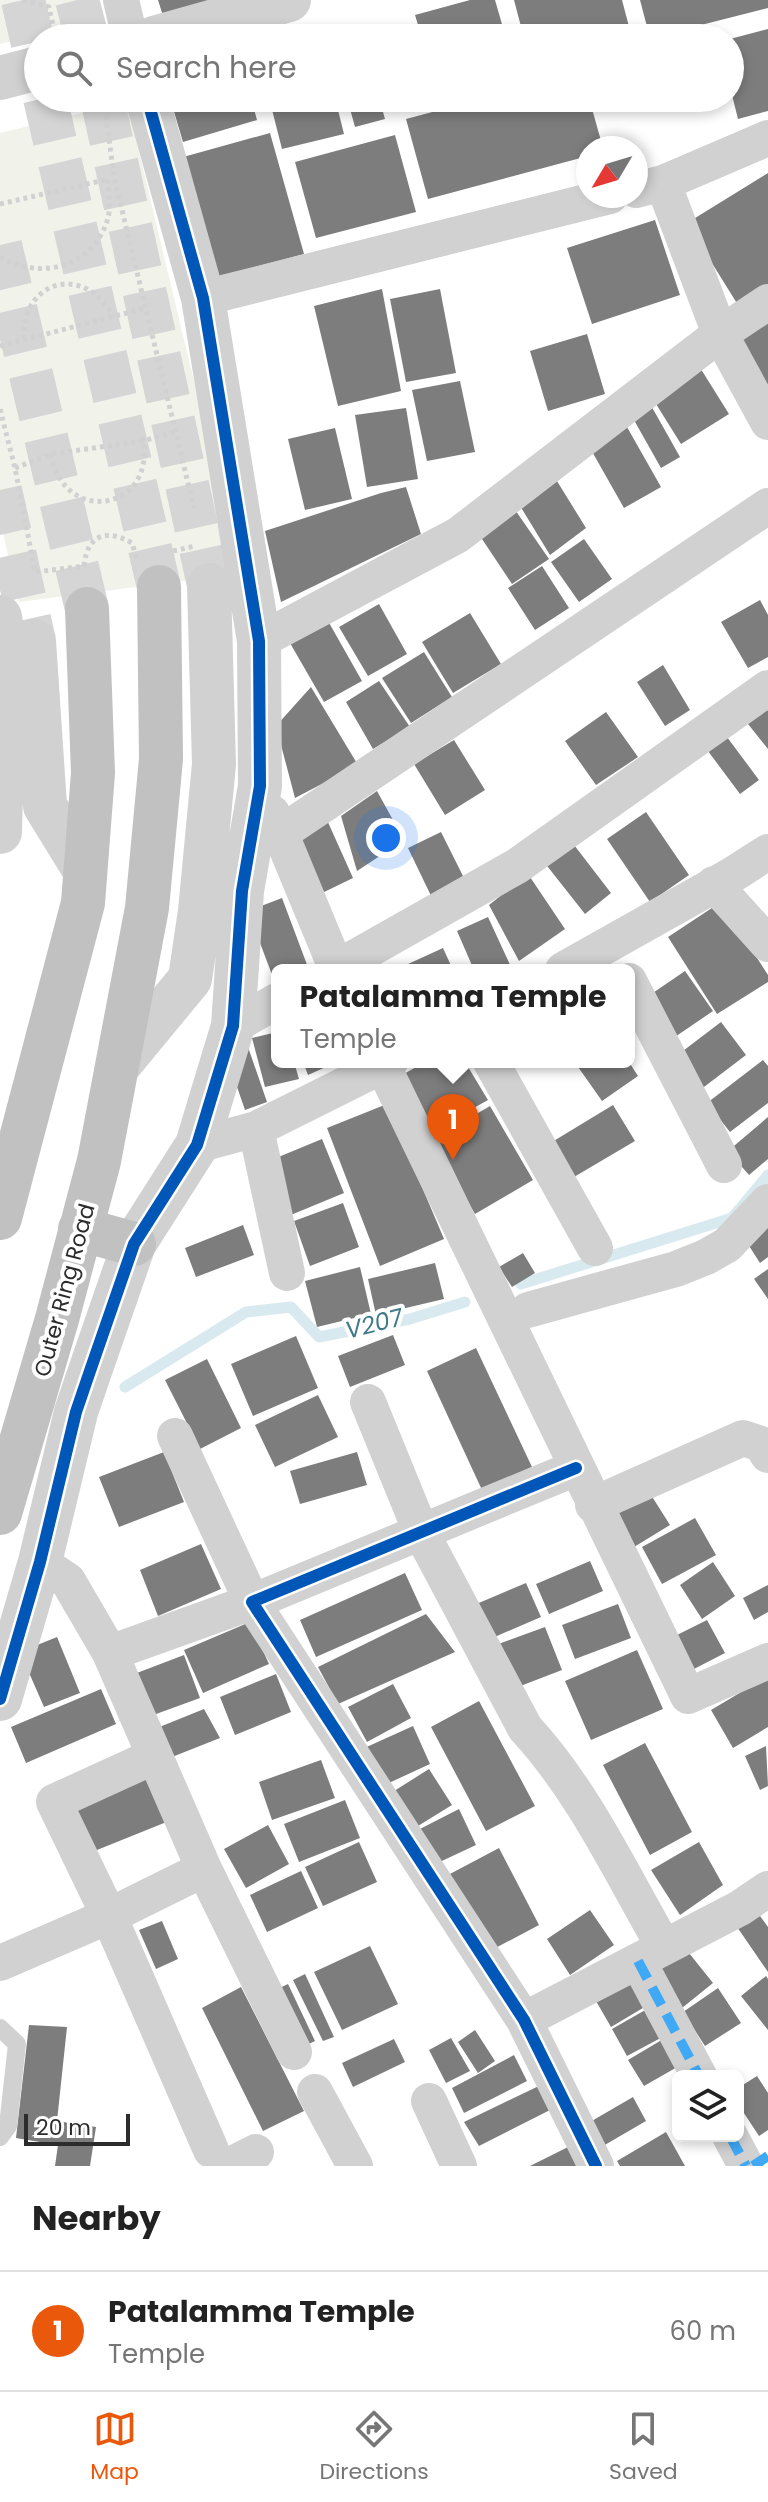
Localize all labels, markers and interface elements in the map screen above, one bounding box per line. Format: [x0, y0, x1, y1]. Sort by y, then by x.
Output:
search box [24, 24, 744, 112]
icon: search [52, 46, 96, 90]
text: Search here [116, 46, 297, 89]
north arrow [576, 136, 648, 208]
your location [366, 818, 406, 858]
popup [271, 964, 635, 1068]
text: Patalamma Temple [300, 975, 606, 1018]
text: Temple [300, 1021, 397, 1057]
pin: 1 [427, 1094, 479, 1160]
street label: Outer Ring Road [26, 1200, 102, 1380]
water label: V207 [342, 1300, 408, 1347]
map controls [672, 2070, 744, 2142]
button: layers [672, 2070, 744, 2142]
scale bar [24, 2110, 130, 2146]
text: 20 m [36, 2112, 91, 2143]
text: Nearby [32, 2194, 161, 2242]
text: Patalamma Temple [108, 2290, 415, 2333]
text: 1 [53, 2313, 63, 2349]
text: 60 m [669, 2313, 736, 2349]
text: Temple [108, 2336, 205, 2372]
tab: Map [90, 2407, 139, 2488]
tab: Directions [319, 2407, 429, 2488]
tab: Saved [609, 2407, 678, 2488]

